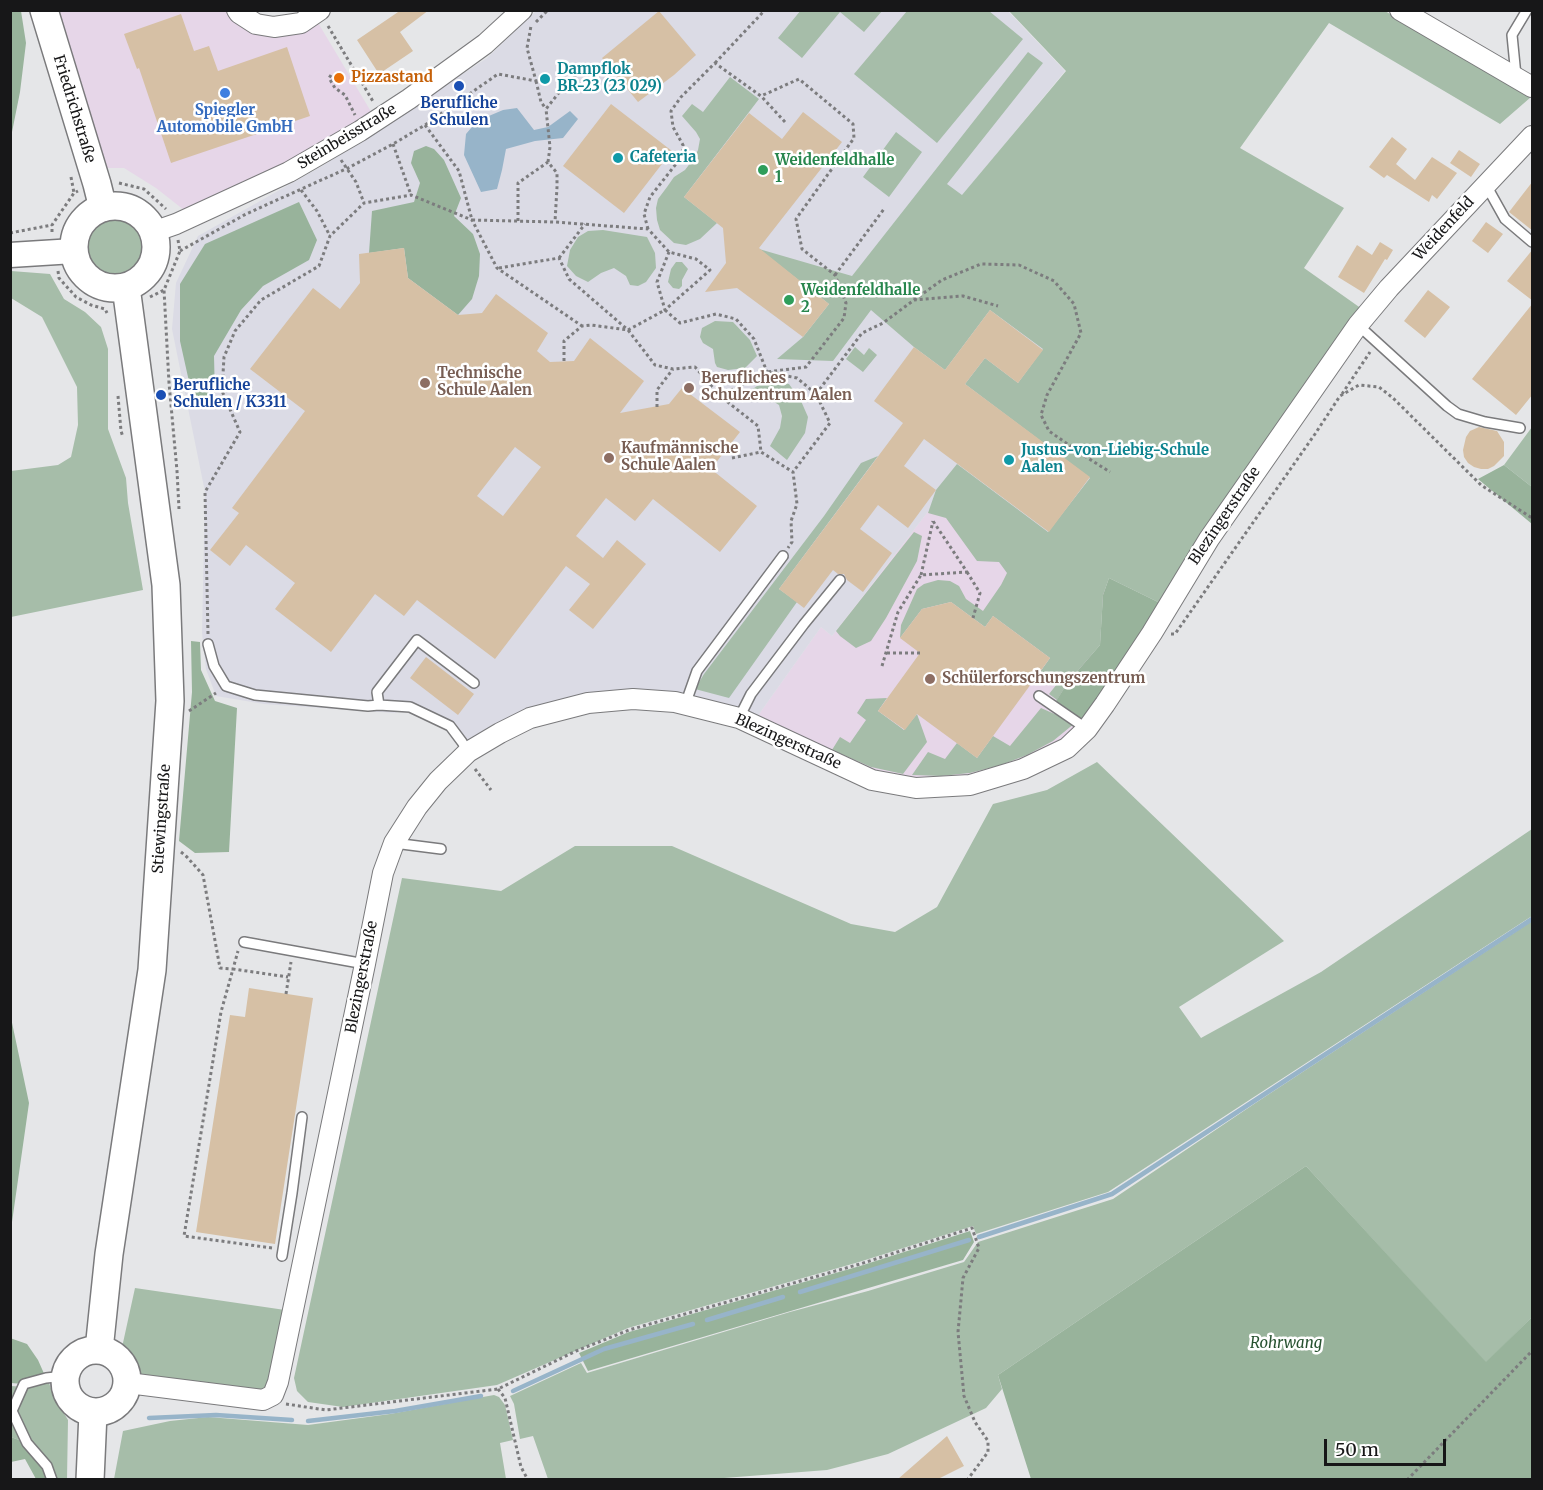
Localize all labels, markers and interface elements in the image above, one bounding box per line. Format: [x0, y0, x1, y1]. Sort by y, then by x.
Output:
street label: Friedrichstraße [49, 53, 99, 165]
place label: Dampflok BR-23 (23 029) [557, 61, 662, 96]
place label: Pizzastand [351, 69, 433, 87]
marker: Pizzastand [332, 71, 346, 85]
marker: Dampflok BR-23 (23 029) [538, 72, 552, 86]
marker: Berufliche Schulen [452, 79, 466, 93]
marker: Spiegler Automobile GmbH [218, 86, 232, 100]
place label: Berufliche Schulen [420, 95, 498, 130]
street label: Steinbeisstraße [294, 100, 400, 174]
place label: Spiegler Automobile GmbH [157, 102, 293, 137]
place label: Cafeteria [630, 149, 696, 167]
marker: Cafeteria [611, 151, 625, 165]
place label: Weidenfeldhalle 1 [775, 152, 894, 187]
marker: Weidenfeldhalle 1 [756, 163, 770, 177]
street label: Weidenfeld [1410, 193, 1478, 265]
place label: Weidenfeldhalle 2 [801, 282, 920, 317]
marker: Weidenfeldhalle 2 [782, 293, 796, 307]
place label: Technische Schule Aalen [437, 365, 532, 400]
place label: Berufliches Schulzentrum Aalen [701, 370, 852, 405]
marker: Technische Schule Aalen [418, 376, 432, 390]
place label: Berufliche Schulen / K3311 [173, 377, 286, 412]
marker: Berufliches Schulzentrum Aalen [682, 381, 696, 395]
marker: Berufliche Schulen / K3311 [154, 388, 168, 402]
place label: Kaufmännische Schule Aalen [621, 440, 738, 475]
place label: Justus-von-Liebig-Schule Aalen [1021, 442, 1209, 477]
marker: Kaufmännische Schule Aalen [602, 451, 616, 465]
marker: Justus-von-Liebig-Schule Aalen [1002, 453, 1016, 467]
street label: Blezingerstraße [1186, 464, 1264, 568]
place label: Schülerforschungszentrum [942, 670, 1145, 688]
marker: Schülerforschungszentrum [923, 672, 937, 686]
street label: Blezingerstraße [732, 711, 844, 773]
street label: Stiewingstraße [149, 764, 175, 874]
street label: Blezingerstraße [342, 919, 382, 1035]
park label: Rohrwang [1250, 1335, 1322, 1353]
scale bar [1327, 1427, 1448, 1465]
text: 50 m [1335, 1438, 1379, 1461]

